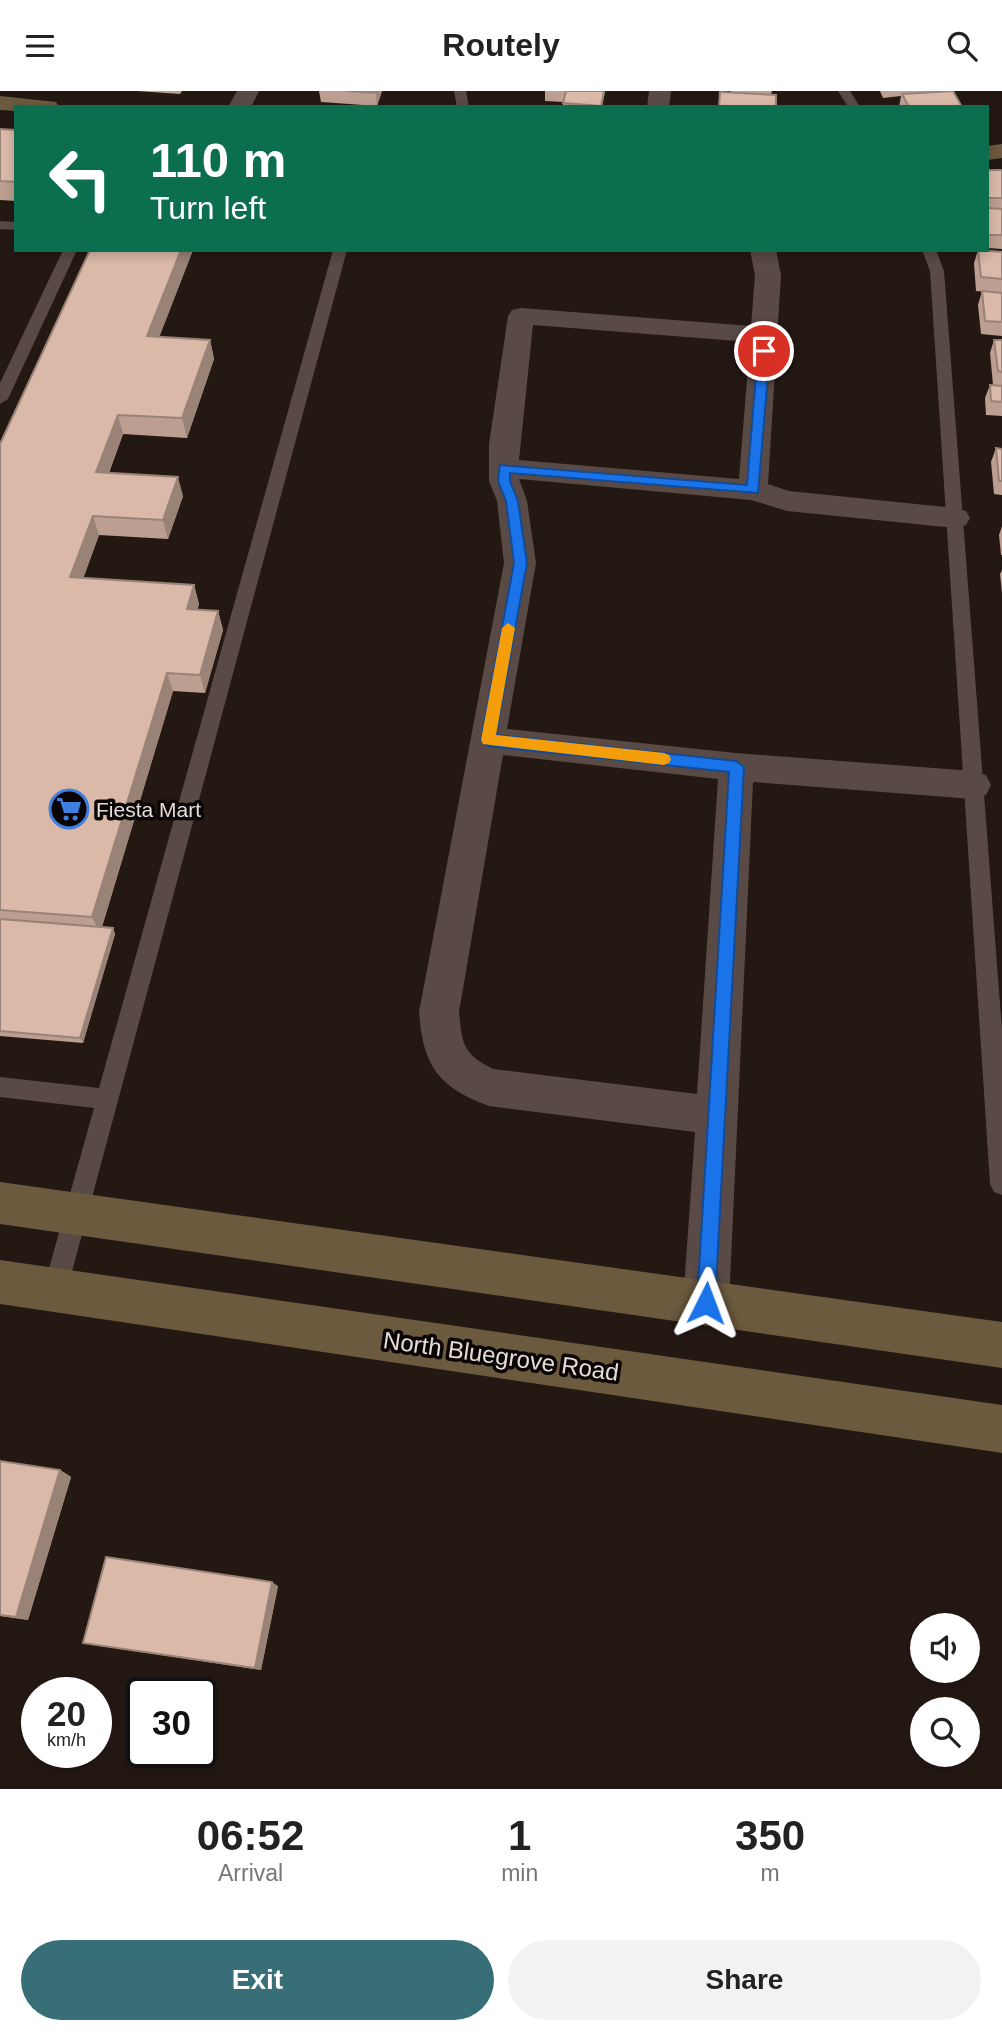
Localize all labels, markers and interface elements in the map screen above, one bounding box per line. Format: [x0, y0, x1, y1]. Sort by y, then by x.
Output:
icon: menu [21, 27, 59, 65]
text: Routely [442, 27, 560, 63]
icon: search [943, 27, 981, 65]
icon: left [35, 133, 126, 224]
text: 110 m [150, 133, 286, 187]
text: Turn left [150, 190, 266, 226]
pin [734, 321, 794, 381]
icon: arrive [745, 332, 783, 370]
supermarket icon: Fiesta Mart [48, 788, 90, 830]
place label: Fiesta Mart [96, 798, 201, 821]
position arrow [669, 1266, 743, 1340]
street label: North Bluegrove Road [382, 1326, 620, 1386]
map controls [910, 1613, 980, 1767]
button: sound [910, 1613, 980, 1683]
speed limit sign: 30 [126, 1677, 217, 1768]
text: 20 [47, 1694, 86, 1733]
button: search [910, 1697, 980, 1767]
text: km/h [47, 1730, 86, 1750]
text: 06:52 [197, 1812, 304, 1859]
text: 1 [508, 1812, 531, 1859]
text: 350 [735, 1812, 805, 1859]
text: Arrival [218, 1860, 283, 1886]
text: min [501, 1860, 538, 1886]
text: m [761, 1860, 780, 1886]
button: Exit [21, 1940, 494, 2020]
button: Share [508, 1940, 981, 2020]

